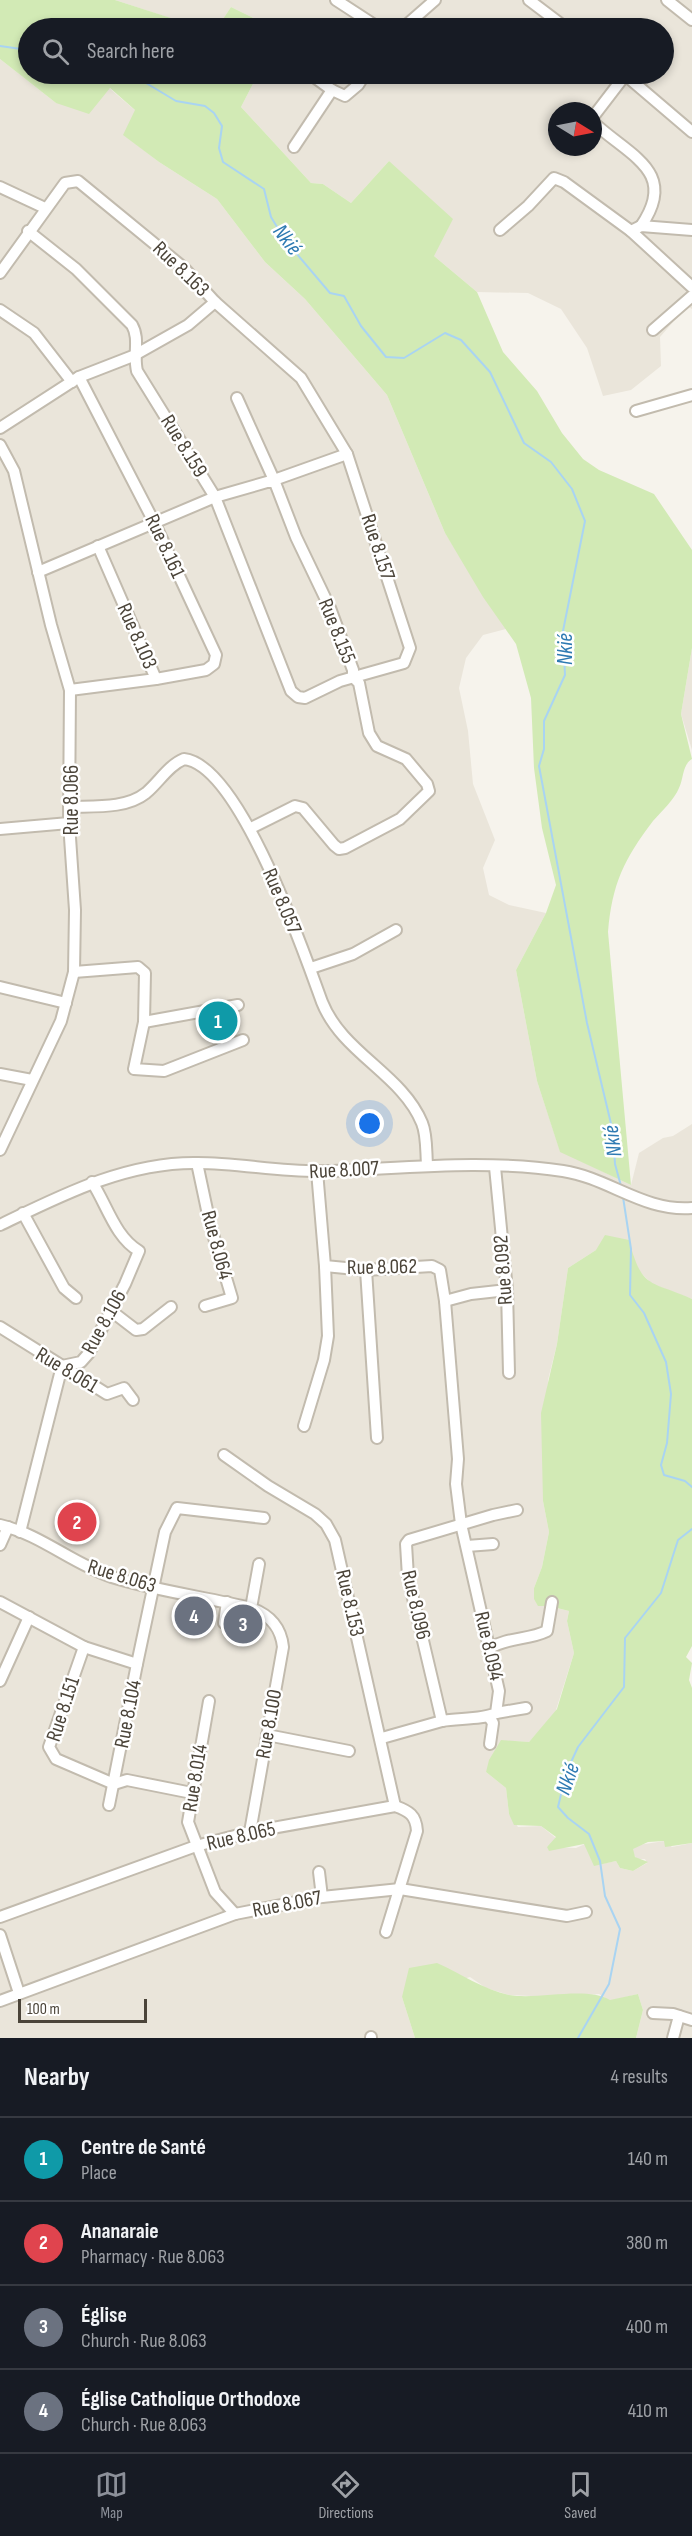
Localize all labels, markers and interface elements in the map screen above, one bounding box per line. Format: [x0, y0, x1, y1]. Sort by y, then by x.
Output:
search box [18, 18, 674, 84]
icon: search [39, 35, 72, 68]
text: Search here [87, 38, 174, 65]
north arrow [548, 102, 602, 156]
water label: Nkié [267, 219, 308, 261]
street label: Rue 8.163 [148, 236, 214, 302]
street label: Rue 8.159 [155, 410, 213, 482]
street label: Rue 8.161 [139, 510, 191, 582]
street label: Rue 8.157 [356, 511, 401, 584]
street label: Rue 8.155 [313, 595, 361, 667]
street label: Rue 8.103 [112, 599, 162, 673]
water label: Nkié [552, 633, 579, 665]
street label: Rue 8.066 [59, 765, 84, 835]
street label: Rue 8.057 [257, 864, 307, 938]
pin: 1 [198, 998, 238, 1044]
your location [355, 1109, 384, 1138]
water label: Nkié [598, 1123, 628, 1158]
street label: Rue 8.007 [309, 1156, 380, 1184]
street label: Rue 8.064 [196, 1208, 238, 1282]
street label: Rue 8.092 [488, 1234, 518, 1306]
street label: Rue 8.062 [347, 1254, 417, 1280]
street label: Rue 8.106 [76, 1286, 132, 1358]
street label: Rue 8.061 [31, 1342, 103, 1399]
pin: 2 [58, 1500, 97, 1544]
street label: Rue 8.063 [85, 1554, 159, 1598]
street label: Rue 8.153 [330, 1567, 370, 1639]
street label: Rue 8.096 [396, 1568, 436, 1642]
pin: 4 [174, 1594, 214, 1638]
pin: 3 [224, 1602, 262, 1646]
street label: Rue 8.094 [469, 1609, 509, 1683]
street label: Rue 8.151 [41, 1673, 85, 1745]
street label: Rue 8.104 [109, 1678, 147, 1750]
street label: Rue 8.100 [251, 1688, 287, 1760]
street label: Rue 8.014 [177, 1742, 213, 1814]
water label: Nkié [550, 1759, 586, 1799]
street label: Rue 8.065 [204, 1816, 278, 1856]
street label: Rue 8.067 [250, 1885, 324, 1923]
scale bar [18, 1996, 147, 2024]
text: 100 m [27, 2000, 60, 2019]
text: Nearby [24, 2062, 90, 2093]
text: 4 results [611, 2065, 668, 2089]
text: Centre de Santé [81, 2134, 206, 2161]
text: 1 [40, 2147, 47, 2171]
text: 140 m [628, 2147, 668, 2171]
text: Place [81, 2161, 117, 2185]
text: Ananaraie [81, 2218, 159, 2245]
text: 2 [39, 2231, 48, 2255]
text: 380 m [626, 2231, 668, 2255]
text: Pharmacy · Rue 8.063 [81, 2245, 225, 2269]
text: Église [81, 2302, 127, 2329]
text: 3 [39, 2315, 48, 2339]
text: 400 m [626, 2315, 668, 2339]
text: Church · Rue 8.063 [81, 2329, 207, 2353]
text: Église Catholique Orthodoxe [81, 2386, 301, 2413]
text: 4 [39, 2399, 48, 2423]
text: 410 m [628, 2399, 668, 2423]
text: Church · Rue 8.063 [81, 2413, 207, 2437]
tab: Map [95, 2468, 128, 2523]
tab: Directions [318, 2468, 374, 2523]
tab: Saved [564, 2468, 597, 2523]

